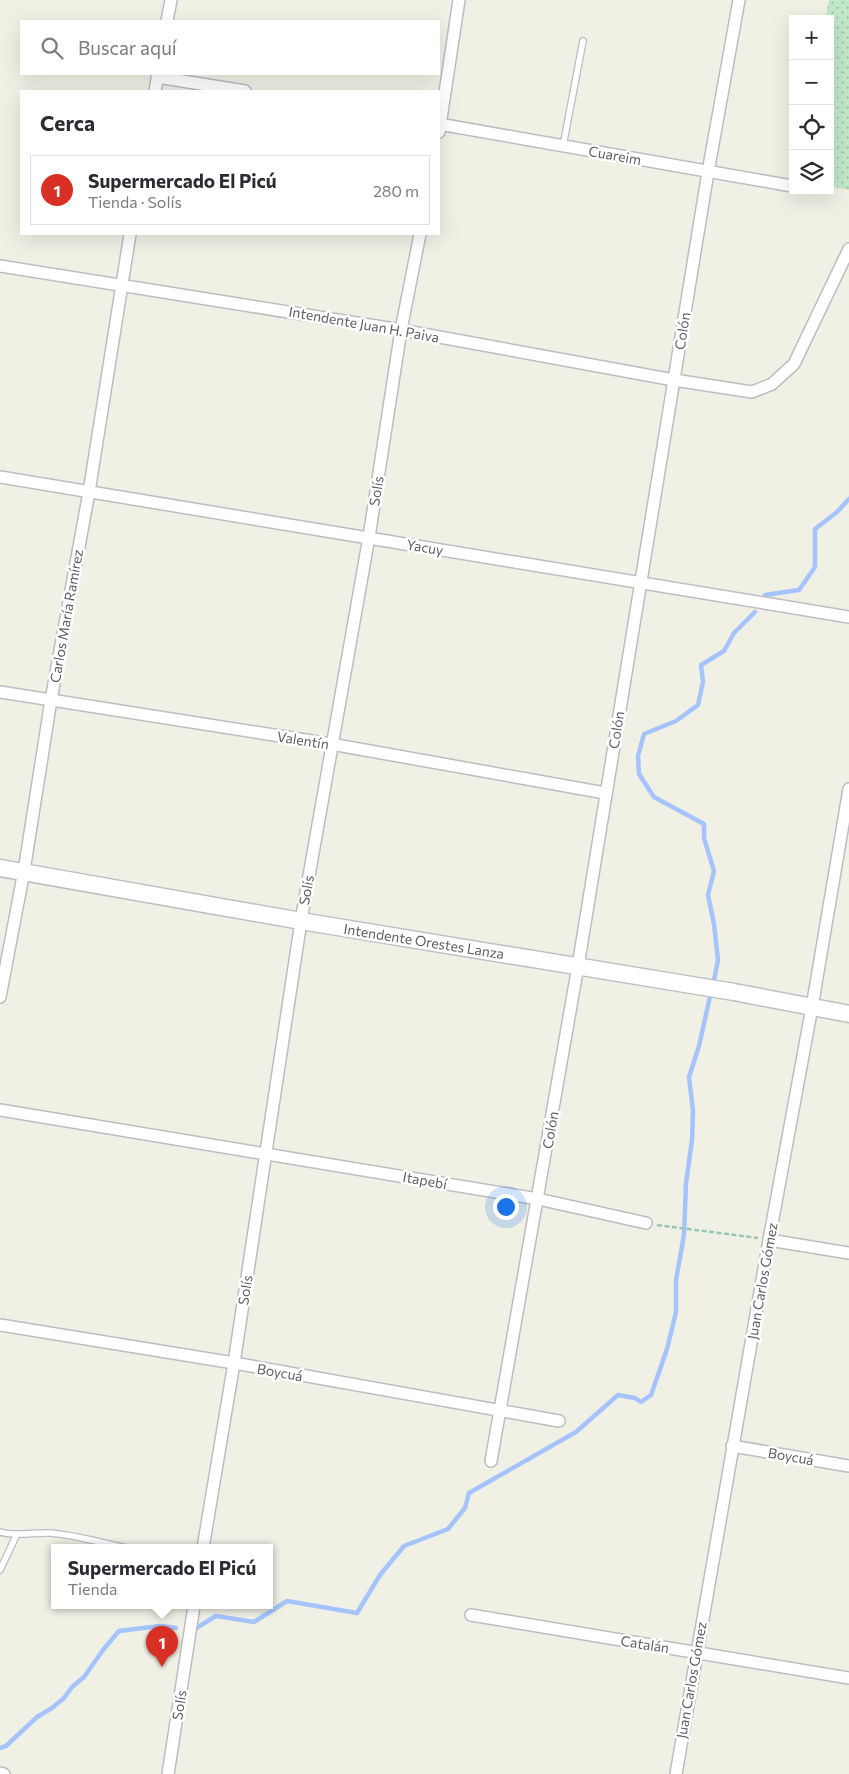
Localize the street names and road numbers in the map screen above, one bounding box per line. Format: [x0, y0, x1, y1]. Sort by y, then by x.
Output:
street label: Cuareim [587, 142, 643, 168]
street label: Intendente Juan H. Paiva [287, 302, 441, 346]
street label: Colón [671, 311, 693, 351]
street label: Solís [365, 475, 387, 507]
street label: Yacuy [405, 535, 445, 559]
street label: Carlos María Ramírez [46, 548, 86, 684]
street label: Colón [605, 710, 627, 750]
street label: Valentín [276, 727, 330, 753]
street label: Solís [295, 874, 317, 906]
street label: Intendente Orestes Lanza [342, 920, 506, 962]
street label: Colón [538, 1110, 562, 1150]
street label: Itapebí [402, 1168, 449, 1192]
street label: Juan Carlos Gómez [743, 1221, 781, 1341]
street label: Solís [234, 1274, 256, 1306]
street label: Boycuá [256, 1360, 304, 1384]
street label: Boycuá [767, 1444, 815, 1468]
street label: Juan Carlos Gómez [672, 1620, 710, 1740]
street label: Catalán [620, 1632, 670, 1656]
street label: Solís [168, 1689, 190, 1721]

